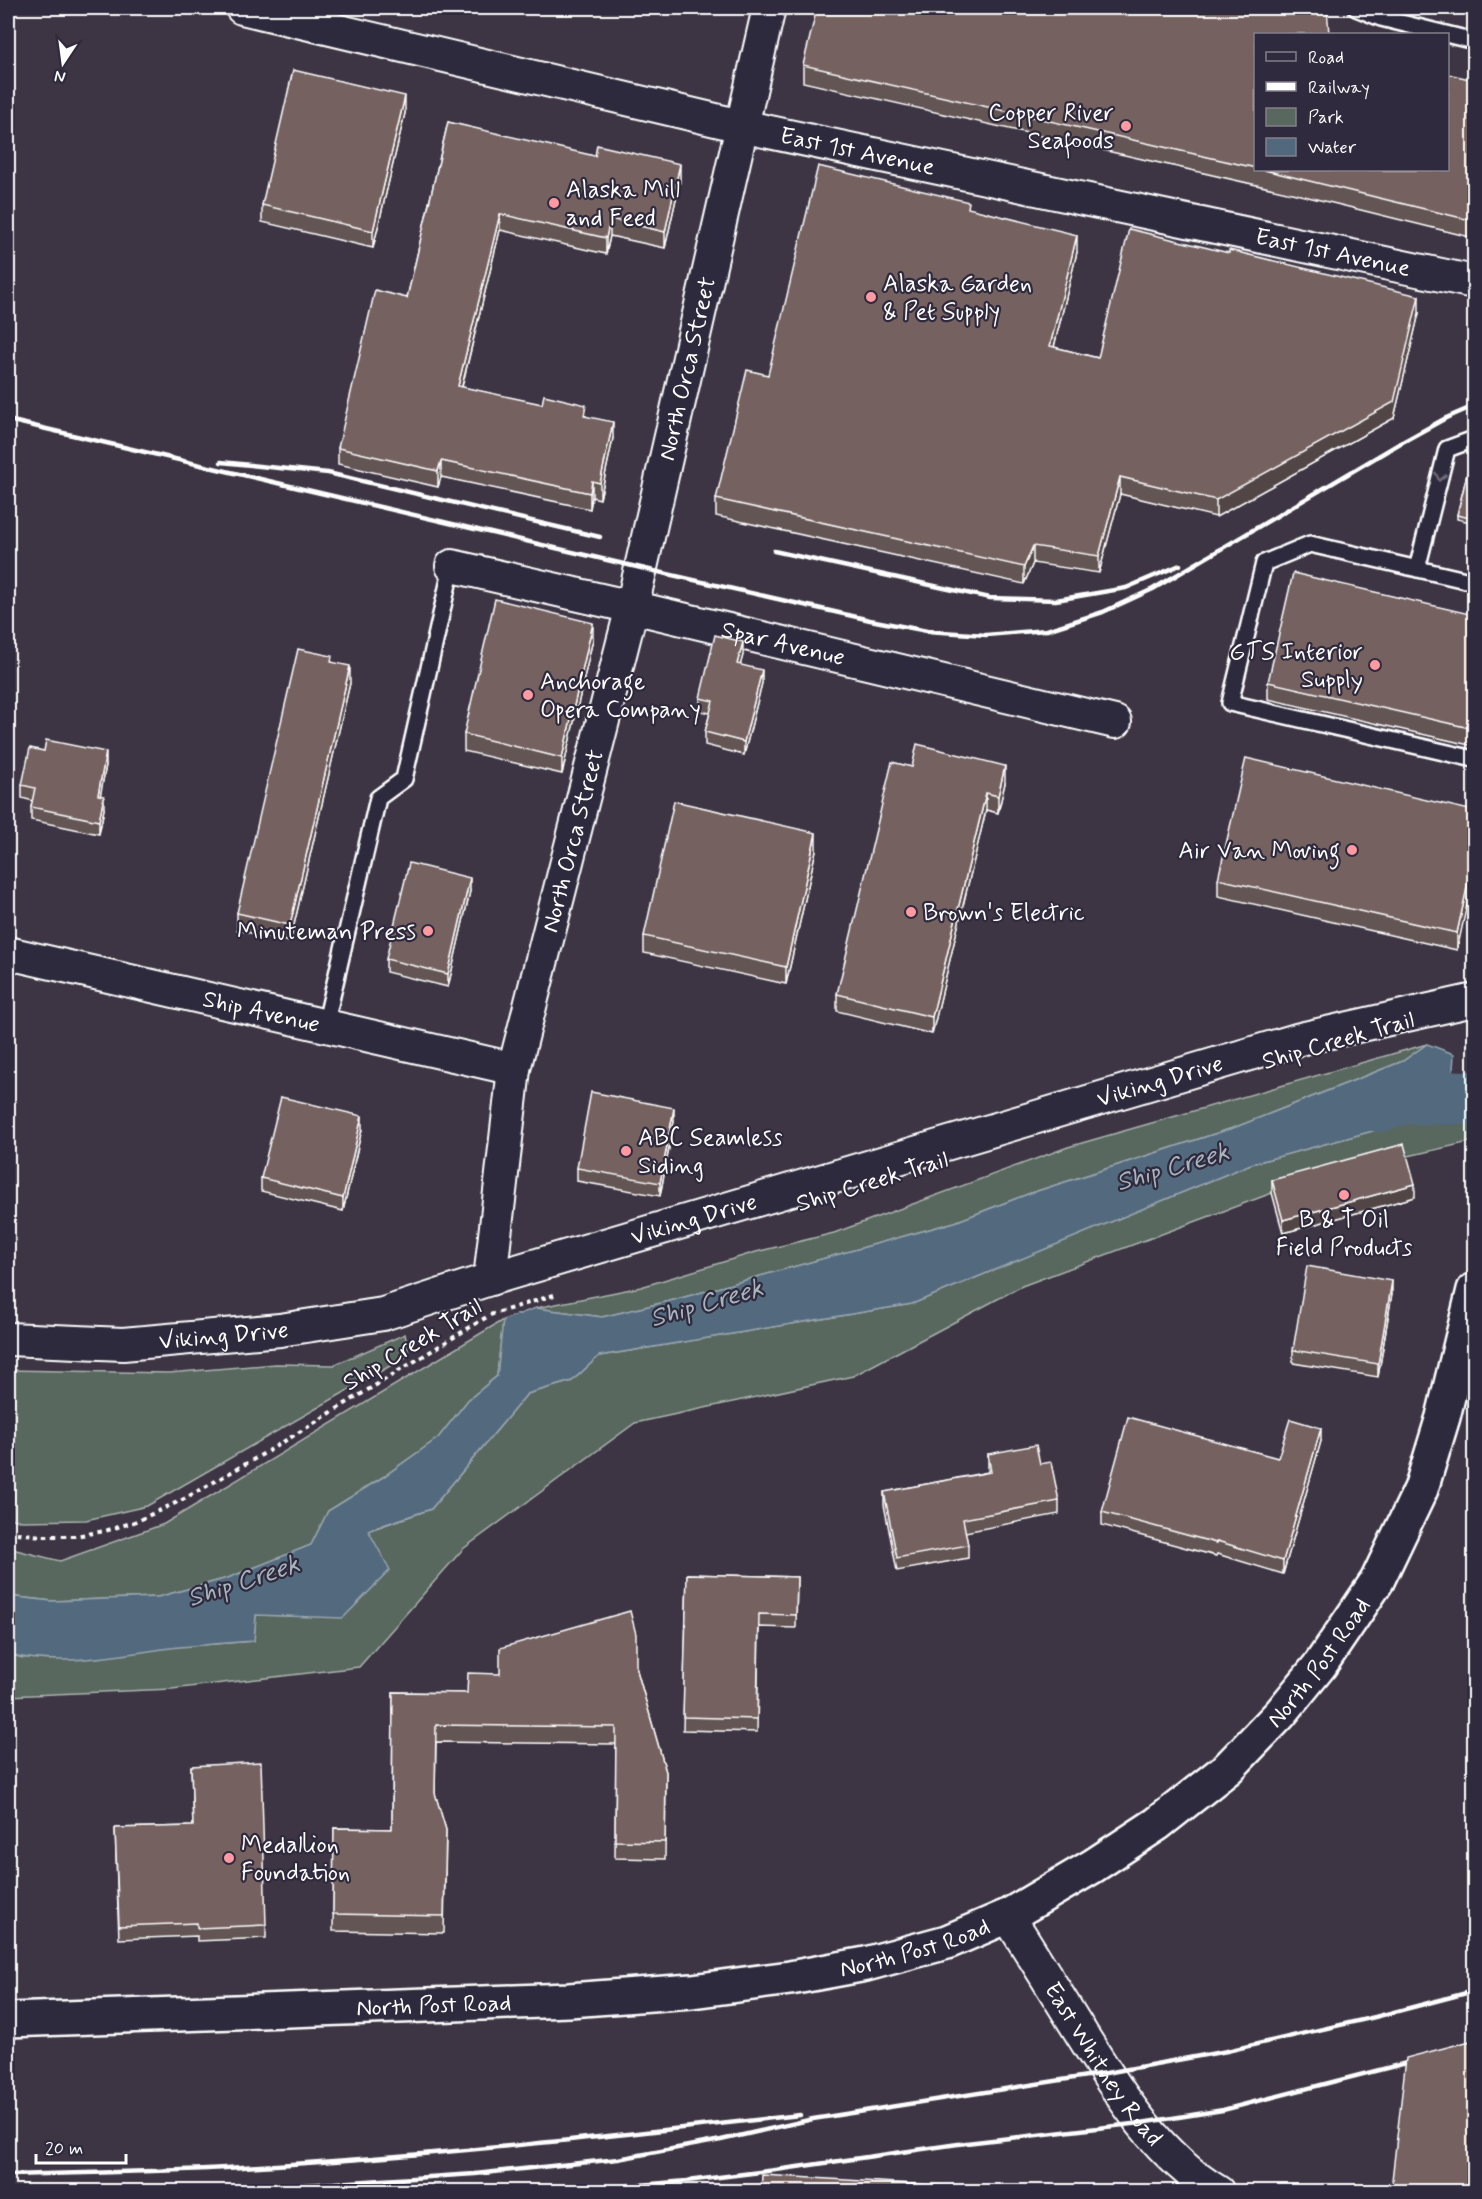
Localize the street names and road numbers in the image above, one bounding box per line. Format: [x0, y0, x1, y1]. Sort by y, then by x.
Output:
street label: East 1st Avenue [777, 121, 938, 184]
street label: East 1st Avenue [1252, 222, 1413, 285]
street label: North Orca Street [652, 274, 724, 464]
street label: Spar Avenue [718, 615, 848, 674]
street label: North Orca Street [536, 746, 612, 936]
street label: Ship Avenue [199, 984, 323, 1041]
street label: Ship Creek Trail [1259, 1005, 1418, 1078]
street label: Viking Drive [1093, 1049, 1227, 1115]
street label: Ship Creek Trail [793, 1145, 952, 1220]
street label: Viking Drive [627, 1187, 761, 1253]
street label: Ship Creek Trail [337, 1292, 488, 1399]
street label: Viking Drive [157, 1315, 291, 1358]
street label: North Post Road [1261, 1592, 1378, 1735]
street label: North Post Road [838, 1912, 995, 1985]
street label: East Whitney Road [1036, 1977, 1169, 2153]
street label: North Post Road [356, 1988, 512, 2025]

